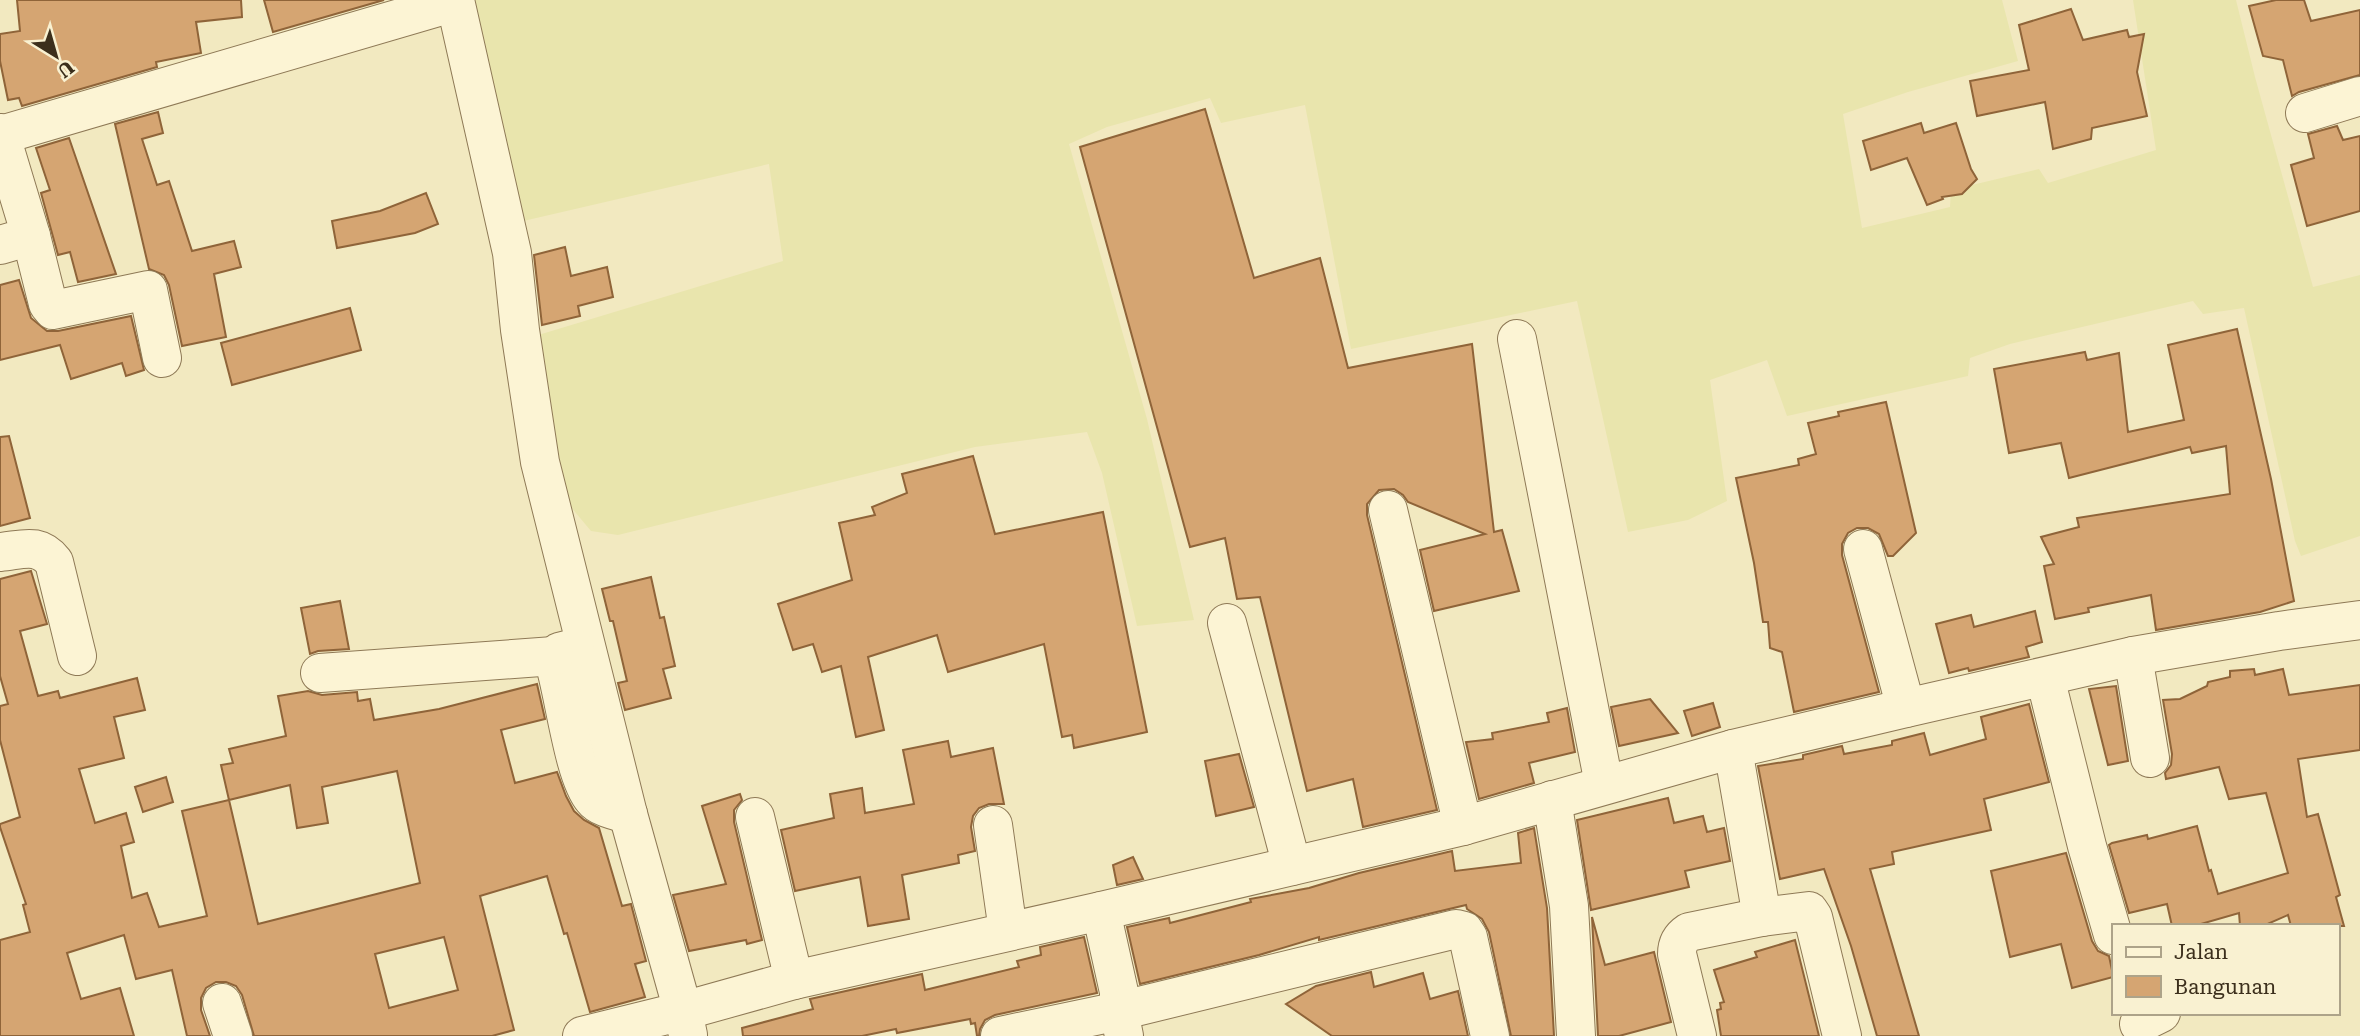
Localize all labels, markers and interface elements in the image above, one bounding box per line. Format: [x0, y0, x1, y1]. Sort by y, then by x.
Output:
north arrow [21, 21, 91, 91]
text: U [53, 56, 79, 83]
legend [2112, 924, 2339, 1015]
text: Jalan [2174, 940, 2229, 964]
text: Bangunan [2174, 975, 2277, 999]

